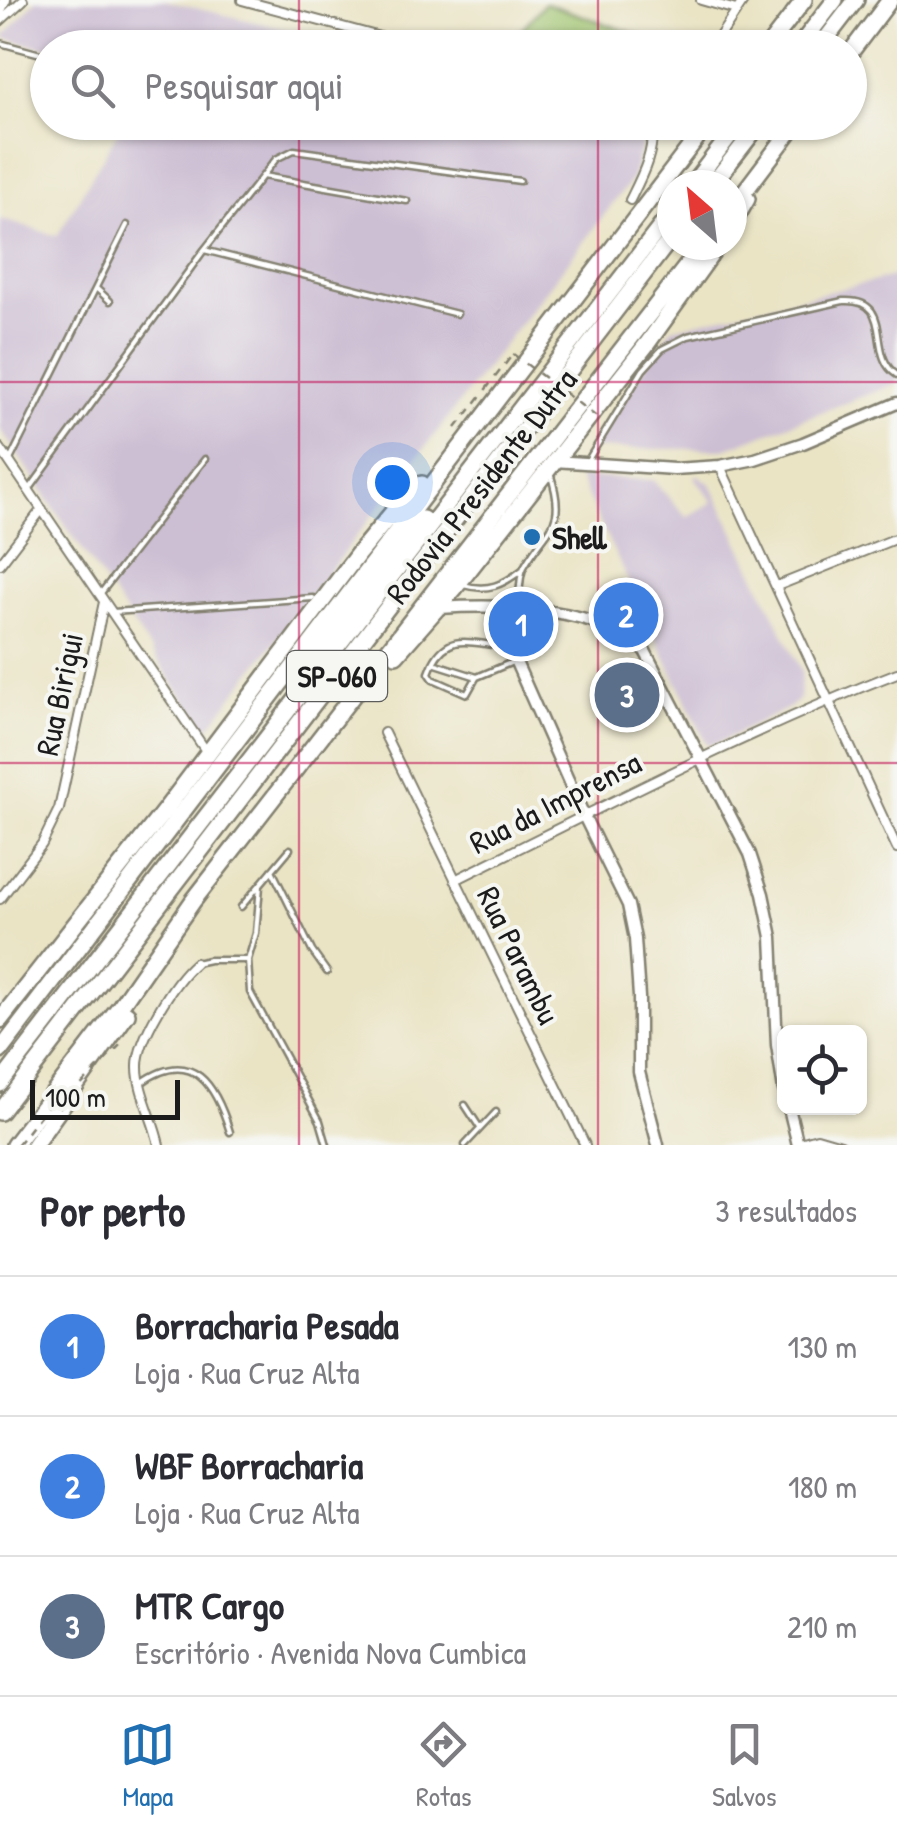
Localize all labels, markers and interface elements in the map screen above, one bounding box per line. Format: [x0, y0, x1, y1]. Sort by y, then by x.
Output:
search box [30, 30, 867, 140]
icon: search [65, 58, 120, 113]
text: Pesquisar aqui [145, 59, 343, 111]
north arrow [657, 170, 747, 260]
street label: Rodovia Presidente Dutra [376, 360, 586, 612]
your location [367, 457, 418, 508]
place label: Shell [552, 516, 608, 559]
marker: Shell [521, 526, 543, 548]
pin: 2 [594, 578, 658, 652]
pin: 1 [488, 586, 554, 662]
street label: Rua Birigui [25, 629, 93, 759]
road number: SP-060 [287, 651, 387, 701]
pin: 3 [594, 658, 660, 732]
street label: Rua da Imprensa [462, 740, 648, 864]
street label: Rua Parambu [467, 879, 571, 1031]
map controls [777, 1025, 867, 1115]
button: locate [777, 1025, 867, 1115]
scale bar [30, 1075, 180, 1120]
text: 100 m [45, 1078, 106, 1116]
text: Por perto [40, 1182, 185, 1239]
text: 3 resultados [715, 1189, 857, 1232]
text: Borracharia Pesada [135, 1299, 399, 1351]
text: 1 [67, 1325, 78, 1368]
text: 130 m [788, 1325, 857, 1368]
text: Loja · Rua Cruz Alta [135, 1351, 360, 1394]
text: WBF Borracharia [135, 1439, 363, 1491]
text: 2 [65, 1465, 80, 1508]
text: 180 m [788, 1465, 857, 1508]
text: Loja · Rua Cruz Alta [135, 1491, 360, 1534]
text: MTR Cargo [135, 1579, 284, 1631]
text: 3 [65, 1605, 80, 1648]
text: 210 m [787, 1605, 857, 1648]
text: Escritório · Avenida Nova Cumbica [135, 1631, 526, 1674]
tab: Mapa [120, 1717, 175, 1815]
tab: Rotas [416, 1717, 471, 1815]
tab: Salvos [712, 1717, 777, 1815]

